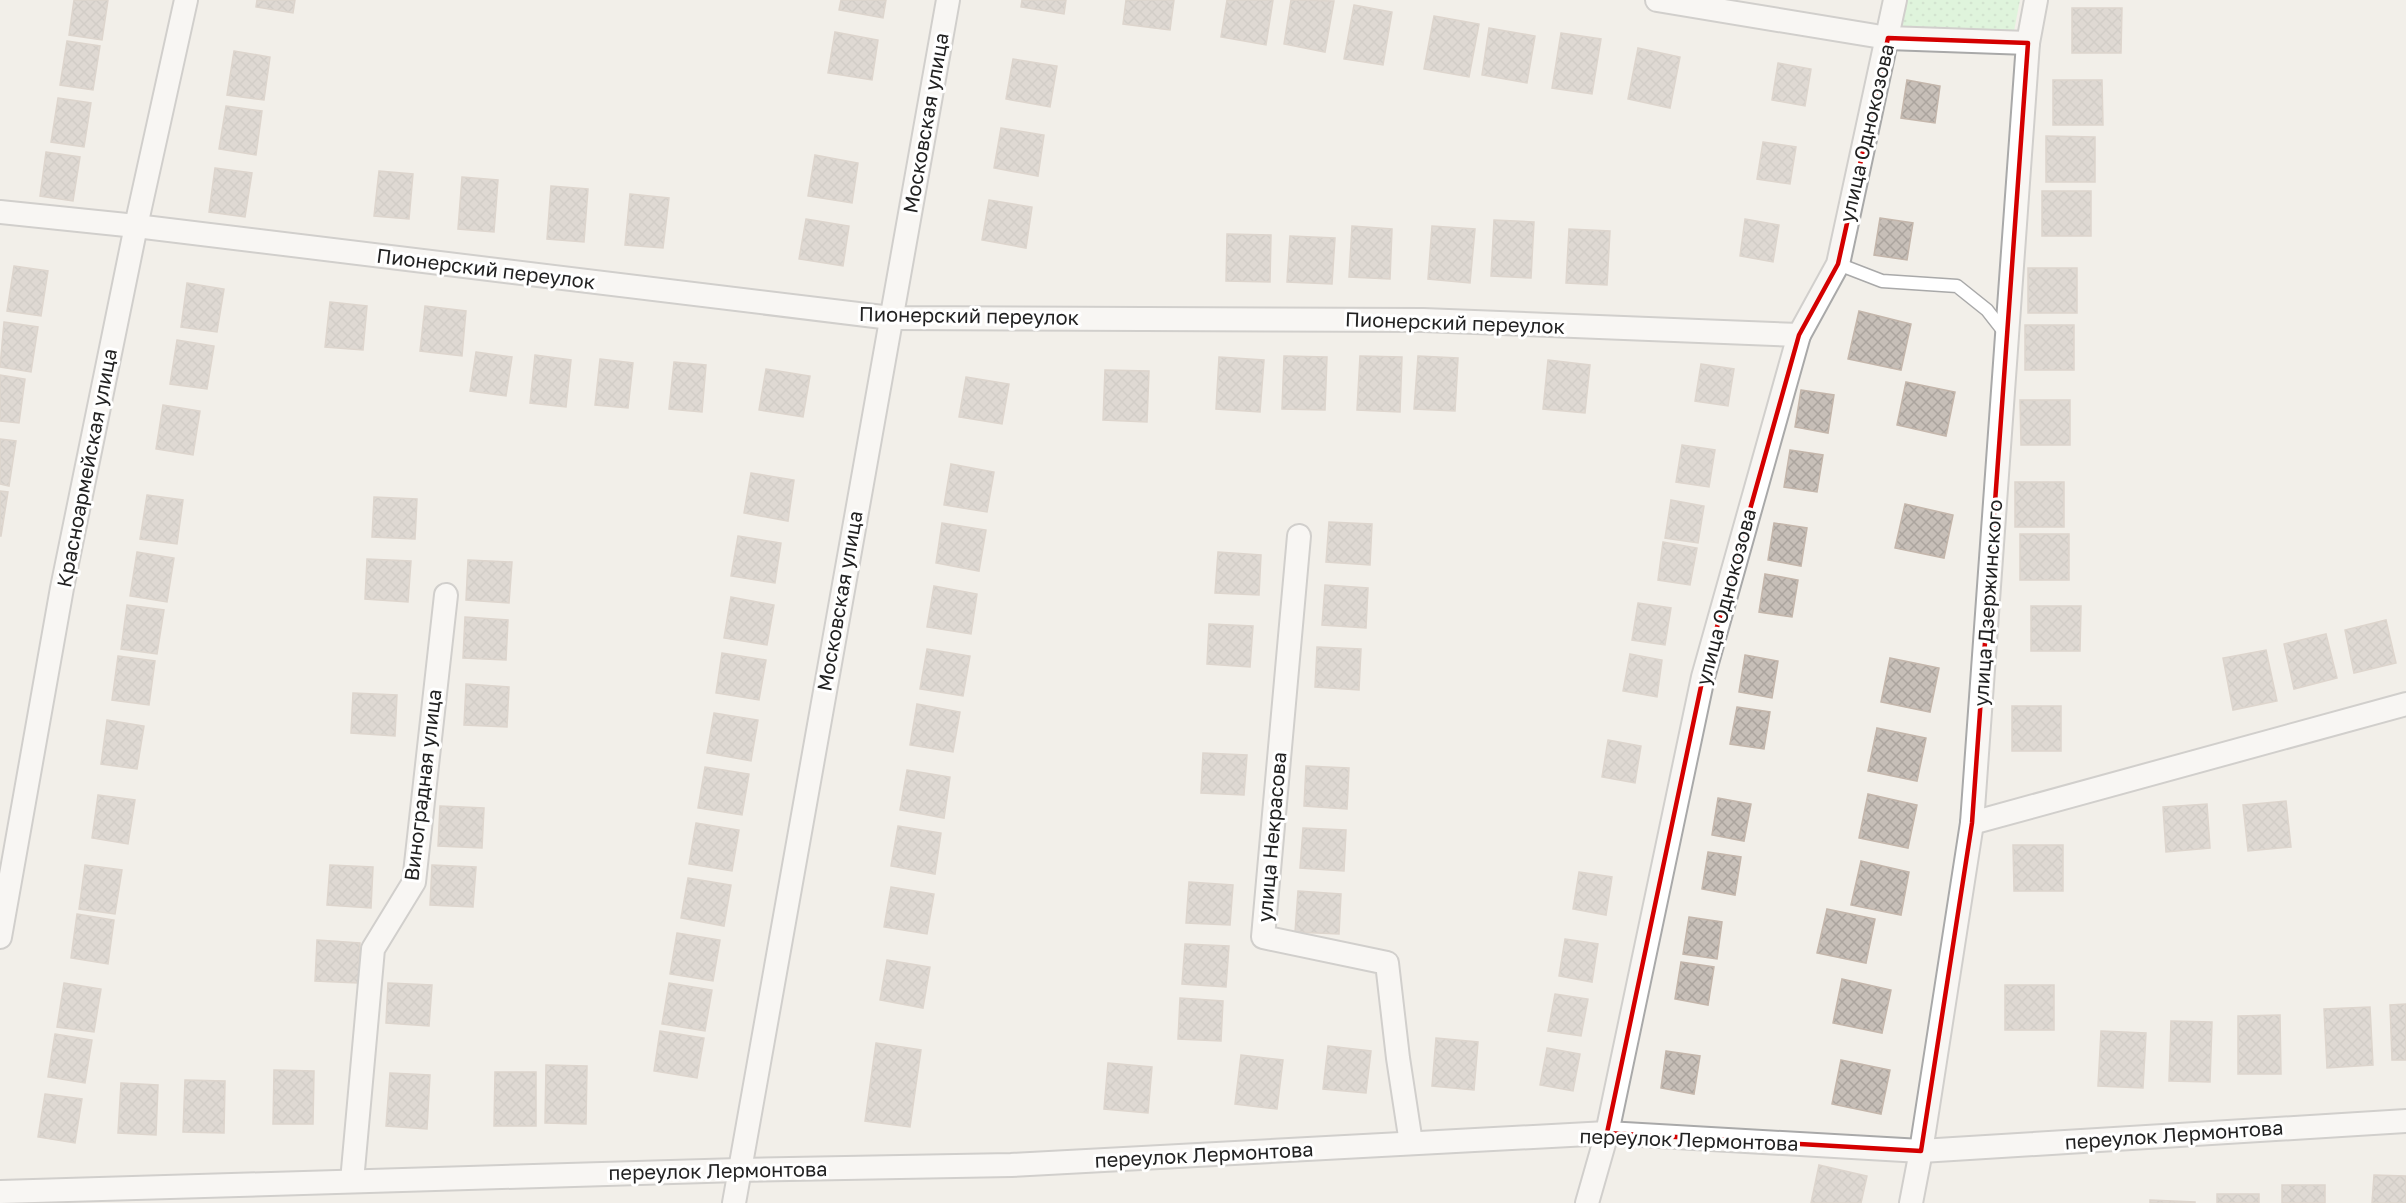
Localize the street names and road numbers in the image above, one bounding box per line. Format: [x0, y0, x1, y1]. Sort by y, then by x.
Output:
street label: Московская улица [897, 31, 953, 215]
street label: улица Однокозова [1834, 41, 1898, 224]
street label: Пионерский переулок [375, 243, 597, 293]
street label: Пионерский переулок [859, 301, 1079, 329]
street label: Пионерский переулок [1345, 306, 1565, 338]
street label: Красноармейская улица [51, 346, 121, 589]
street label: улица Дзержинского [1968, 499, 2006, 707]
street label: улица Однокозова [1690, 506, 1760, 688]
street label: Московская улица [811, 509, 867, 693]
street label: Виноградная улица [398, 688, 446, 882]
street label: улица Некрасова [1252, 751, 1290, 923]
street label: переулок Лермонтова [2064, 1114, 2284, 1154]
street label: переулок Лермонтова [1579, 1123, 1799, 1155]
street label: переулок Лермонтова [1094, 1136, 1314, 1172]
street label: переулок Лермонтова [608, 1156, 828, 1184]

